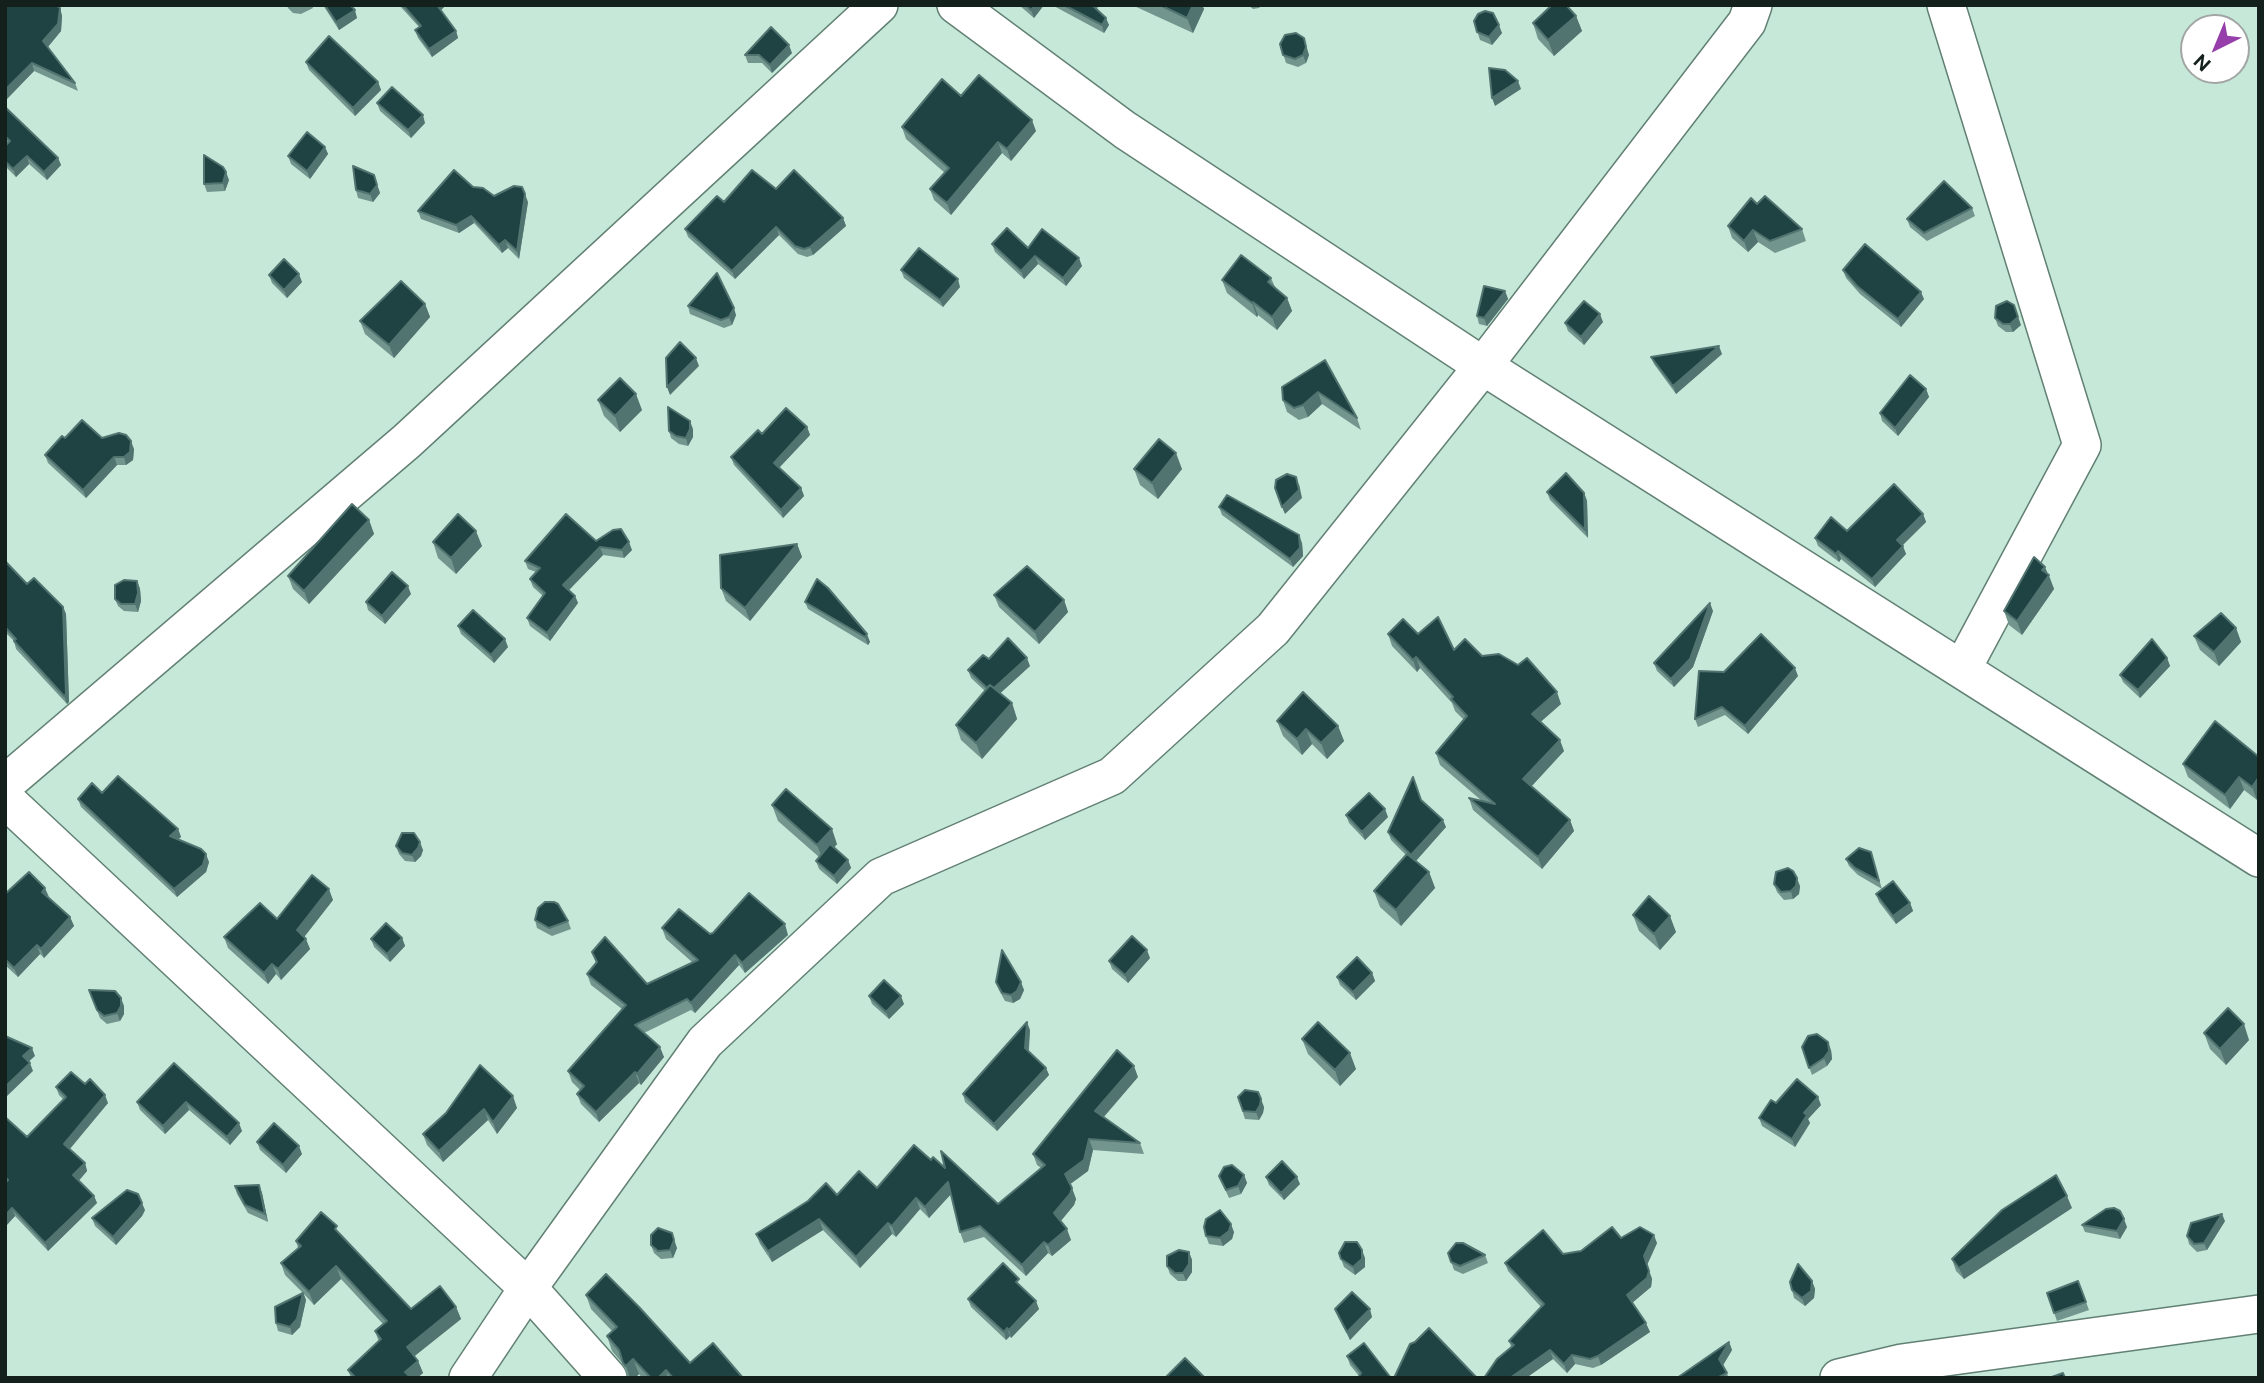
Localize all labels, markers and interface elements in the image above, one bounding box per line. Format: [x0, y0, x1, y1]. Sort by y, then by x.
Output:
north arrow [2180, 14, 2250, 84]
text: N [2189, 50, 2215, 76]

